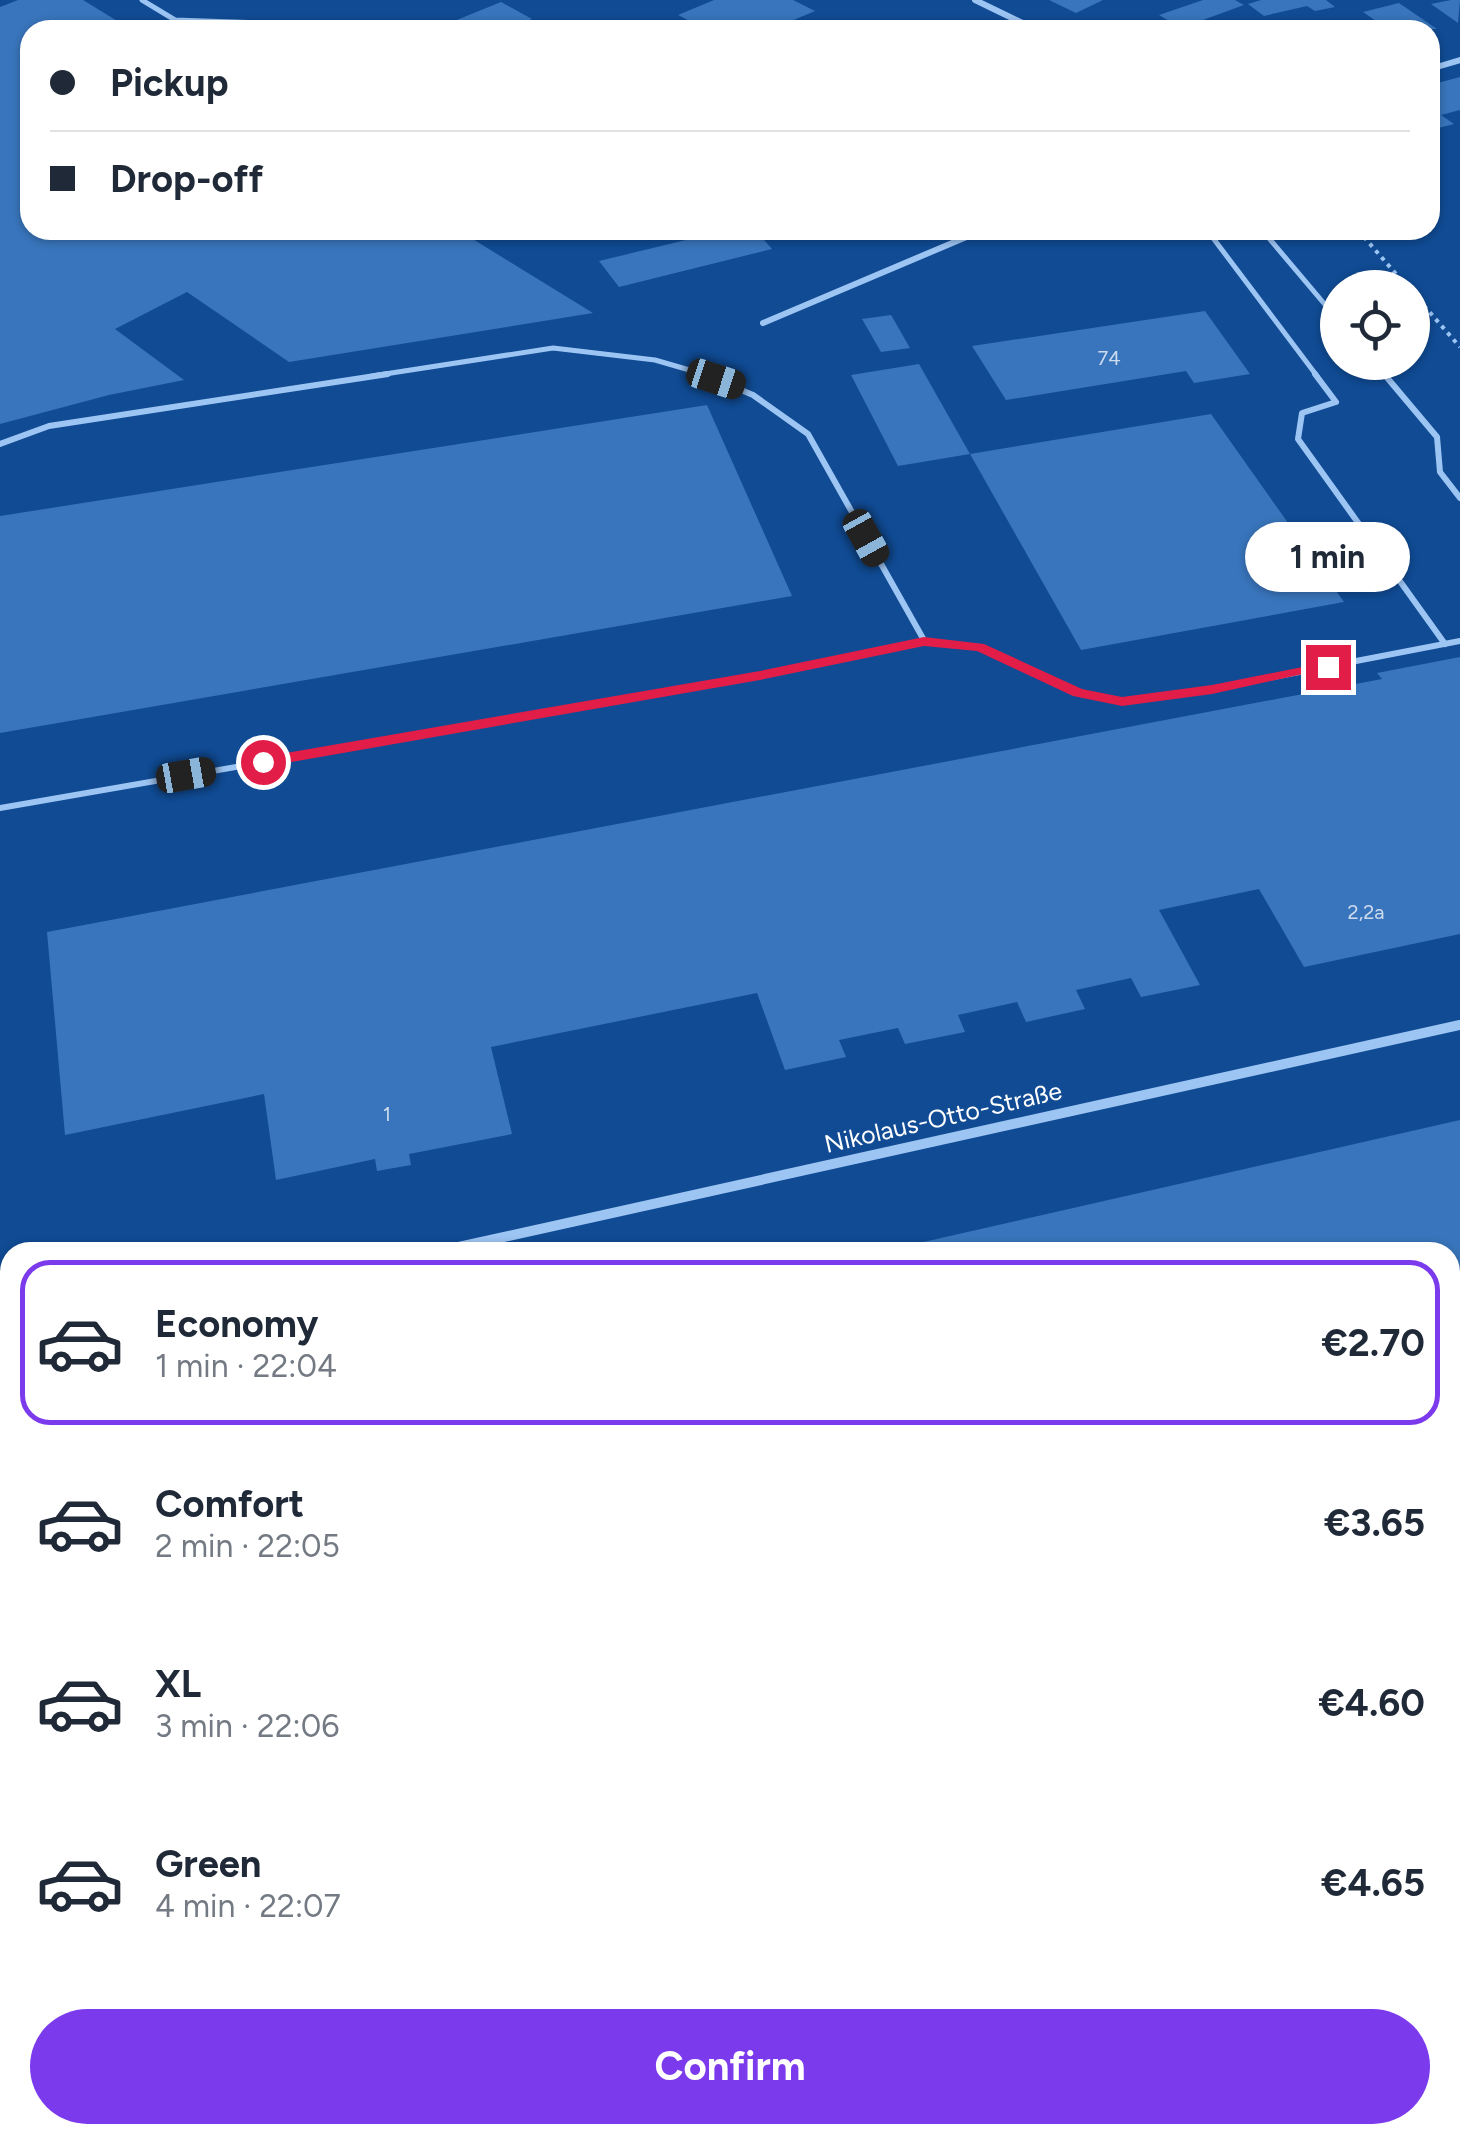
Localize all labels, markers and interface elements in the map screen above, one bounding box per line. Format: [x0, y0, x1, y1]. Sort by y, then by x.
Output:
text: Pickup [110, 60, 228, 106]
text: Drop-off [110, 156, 263, 202]
map controls [1320, 270, 1430, 380]
button: locate [1320, 270, 1430, 380]
house number: 74 [1097, 346, 1121, 370]
car [683, 355, 749, 403]
car [838, 504, 894, 572]
callout: 1 min [1246, 522, 1410, 592]
text: 1 min [1290, 538, 1365, 576]
route end [1306, 645, 1351, 690]
route start [241, 740, 286, 785]
car [154, 755, 218, 795]
house number: 2,2a [1347, 900, 1385, 924]
street label: Nikolaus-Otto-Straße [821, 1075, 1065, 1159]
house number: 1 [383, 1102, 391, 1126]
icon: car [35, 1298, 125, 1388]
text: Economy [155, 1301, 318, 1347]
text: €2.70 [1321, 1320, 1425, 1366]
text: 1 min · 22:04 [155, 1347, 337, 1385]
icon: car [35, 1478, 125, 1568]
text: Comfort [155, 1481, 304, 1527]
text: €3.65 [1324, 1500, 1425, 1546]
text: 2 min · 22:05 [155, 1527, 340, 1565]
icon: car [35, 1658, 125, 1748]
text: XL [155, 1661, 201, 1707]
text: €4.60 [1318, 1680, 1425, 1726]
text: 3 min · 22:06 [155, 1707, 339, 1745]
icon: car [35, 1838, 125, 1928]
text: Green [155, 1841, 261, 1887]
text: €4.65 [1321, 1860, 1425, 1906]
text: 4 min · 22:07 [155, 1887, 341, 1925]
button: Confirm [30, 2009, 1430, 2124]

